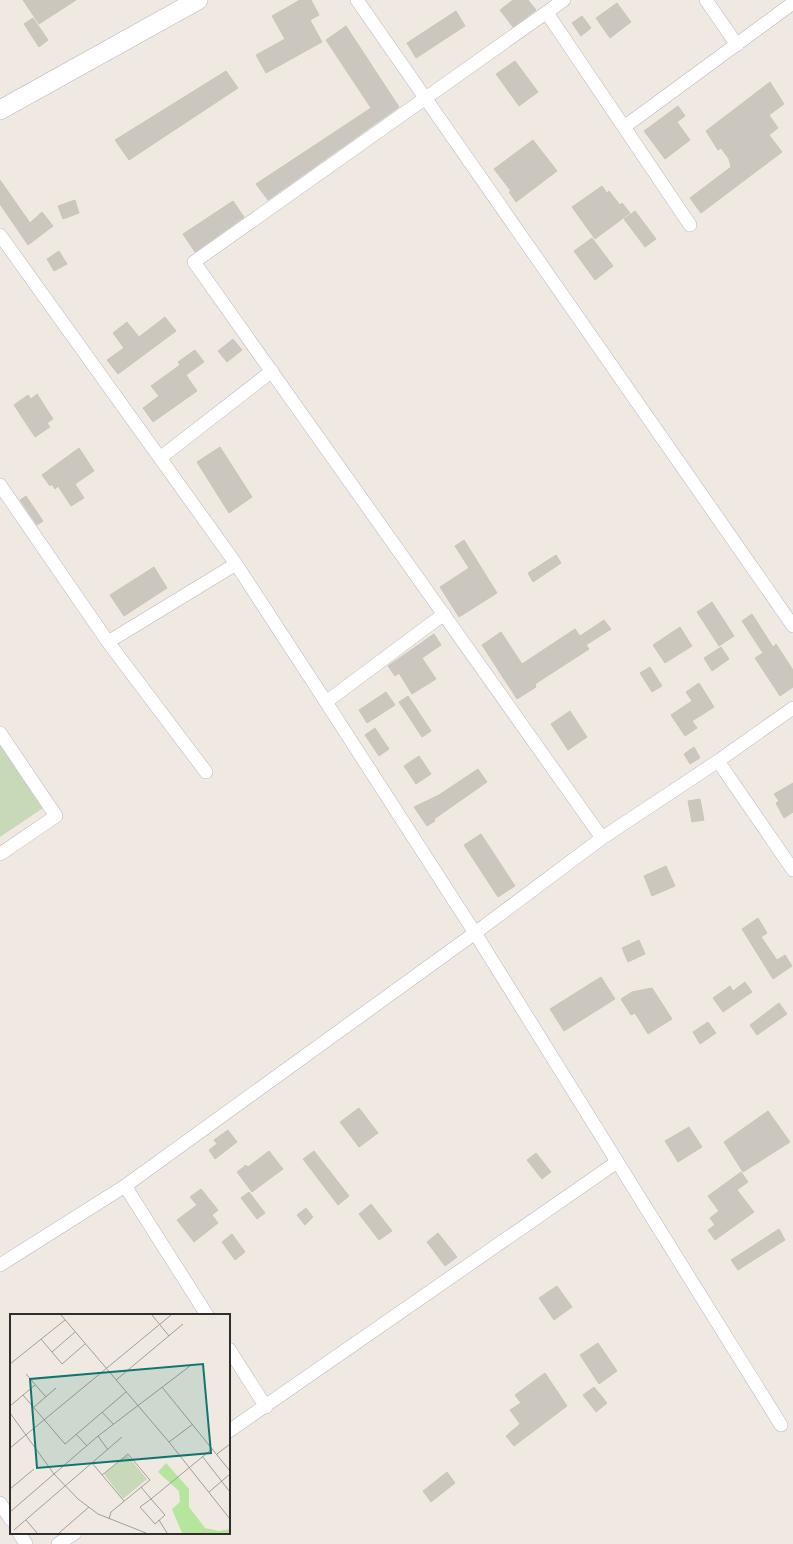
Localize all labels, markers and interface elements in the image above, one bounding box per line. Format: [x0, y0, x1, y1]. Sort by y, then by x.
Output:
inset map [10, 1314, 230, 1534]

